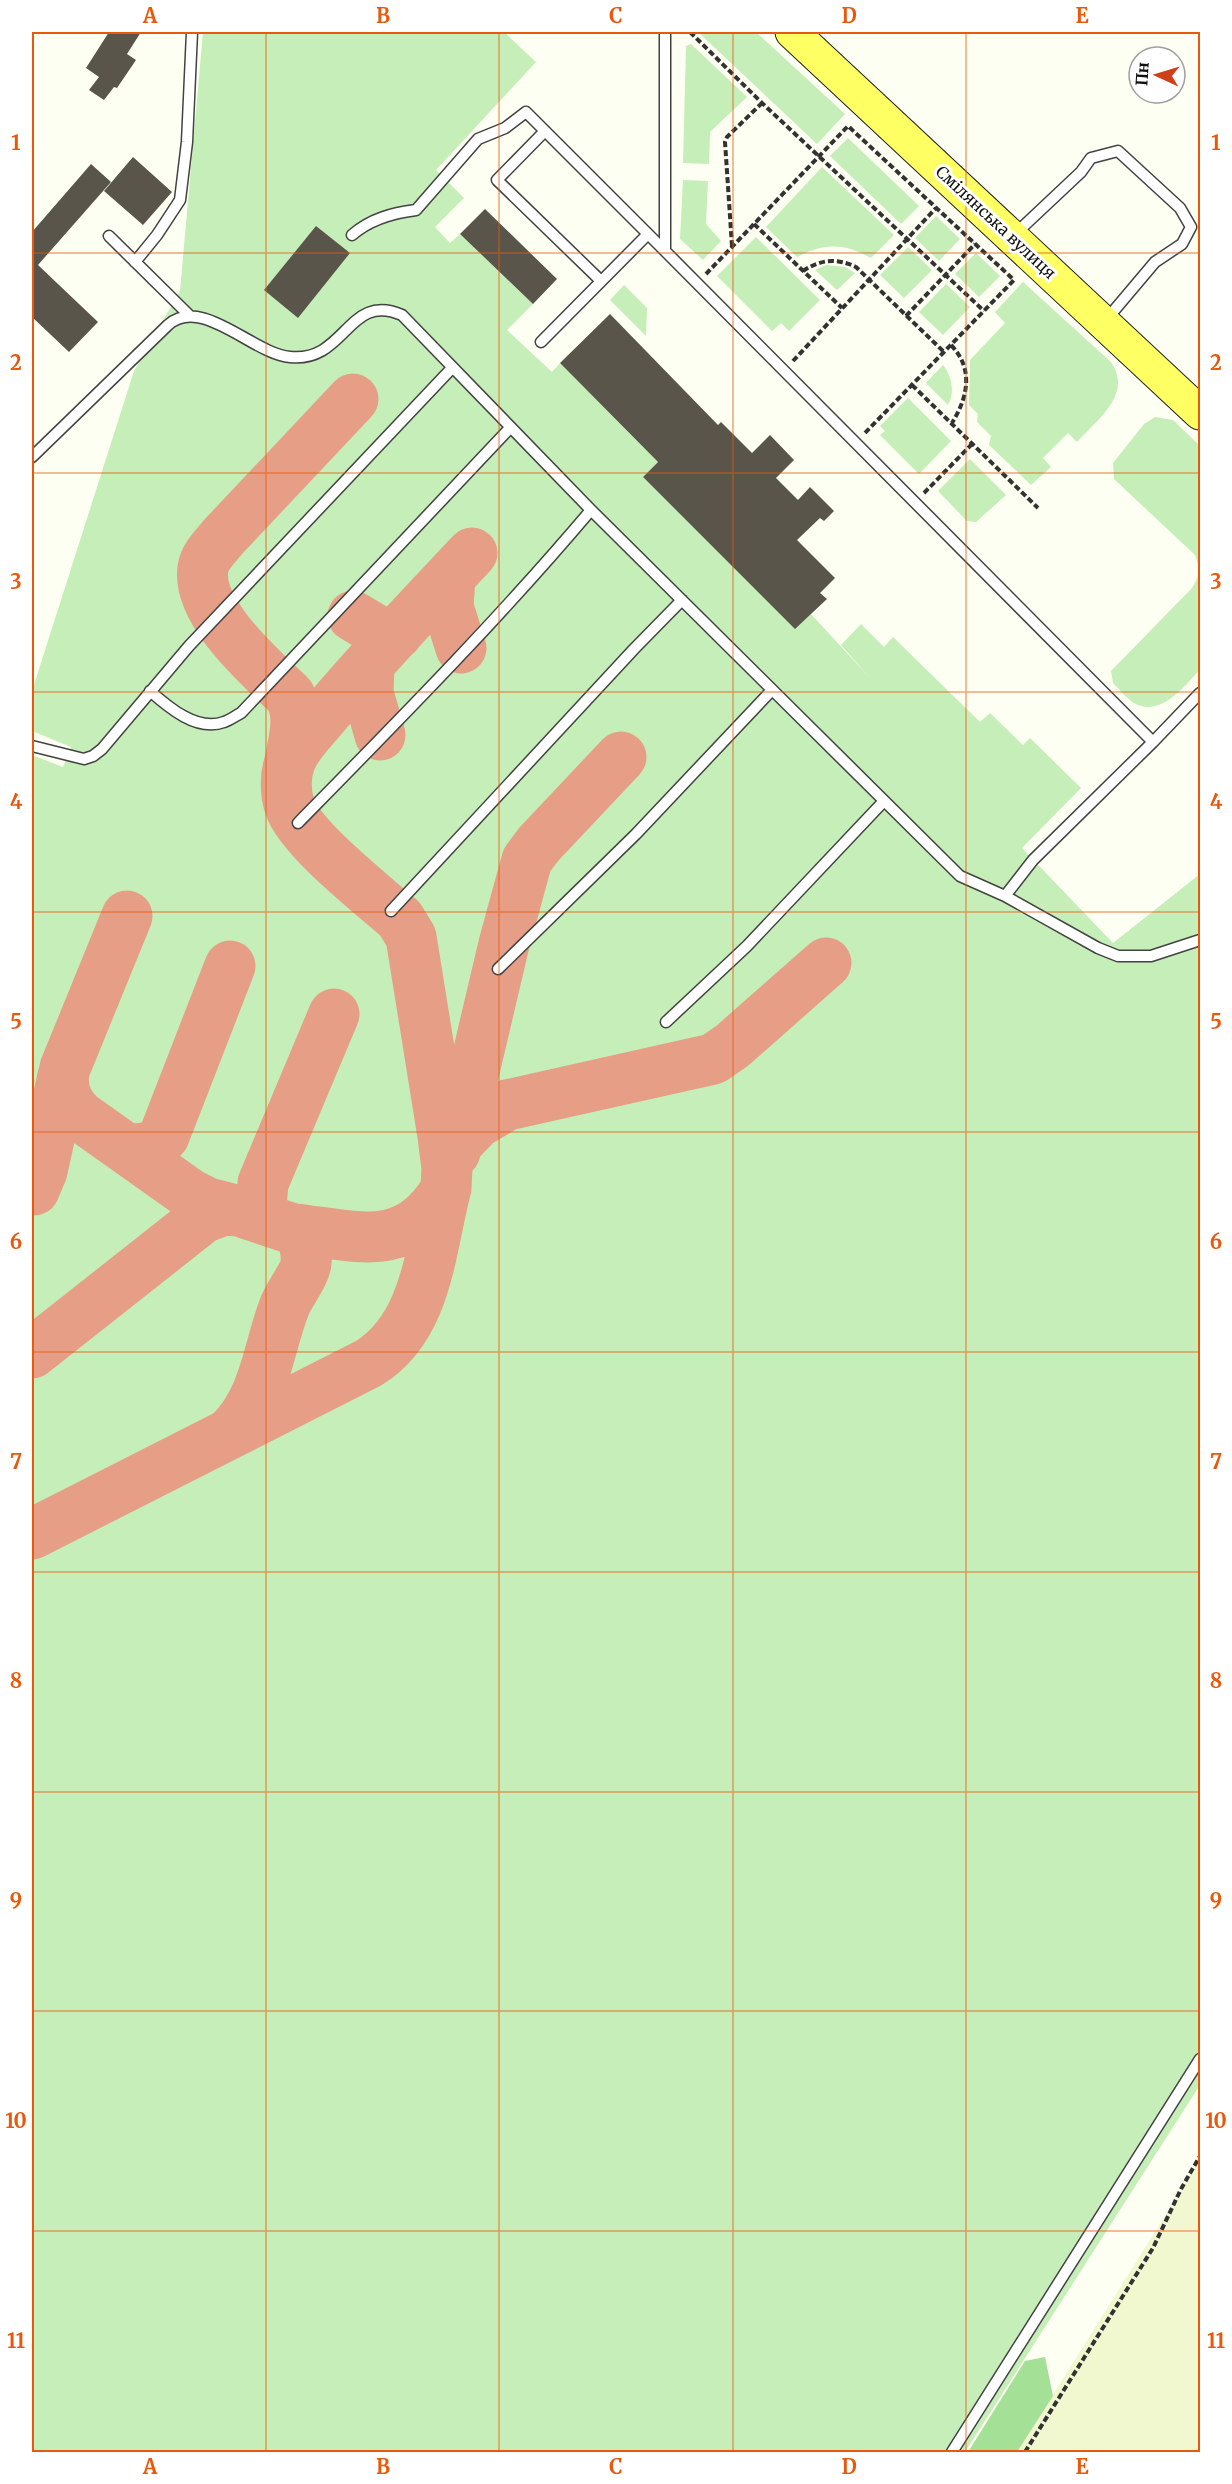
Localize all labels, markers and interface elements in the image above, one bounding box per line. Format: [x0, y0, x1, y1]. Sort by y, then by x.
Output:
text: A [142, 3, 158, 28]
text: B [376, 3, 390, 28]
text: C [609, 3, 623, 28]
text: D [841, 3, 857, 28]
text: E [1075, 3, 1089, 28]
north arrow [1127, 45, 1187, 105]
text: Пн [1131, 61, 1153, 87]
text: 1 [11, 130, 21, 155]
text: 1 [1211, 130, 1221, 155]
street label: Смілянська вулиця [932, 161, 1060, 283]
text: 2 [10, 350, 22, 375]
text: 2 [1210, 350, 1222, 375]
text: 3 [10, 569, 22, 594]
text: 3 [1210, 569, 1222, 594]
text: 4 [10, 789, 23, 814]
text: 4 [1210, 789, 1223, 814]
text: 5 [10, 1009, 22, 1034]
text: 5 [1210, 1009, 1222, 1034]
text: 6 [10, 1229, 22, 1254]
text: 6 [1210, 1229, 1222, 1254]
text: 7 [10, 1449, 22, 1474]
text: 7 [1210, 1449, 1222, 1474]
text: 8 [10, 1668, 22, 1693]
text: 8 [1210, 1668, 1222, 1693]
text: 9 [10, 1888, 22, 1913]
text: 9 [1210, 1888, 1222, 1913]
text: 10 [5, 2108, 27, 2133]
text: 10 [1205, 2108, 1227, 2133]
text: 11 [7, 2328, 25, 2353]
text: 11 [1207, 2328, 1225, 2353]
text: A [142, 2454, 158, 2479]
text: B [376, 2454, 390, 2479]
text: C [609, 2454, 623, 2479]
text: D [841, 2454, 857, 2479]
text: E [1075, 2454, 1089, 2479]

